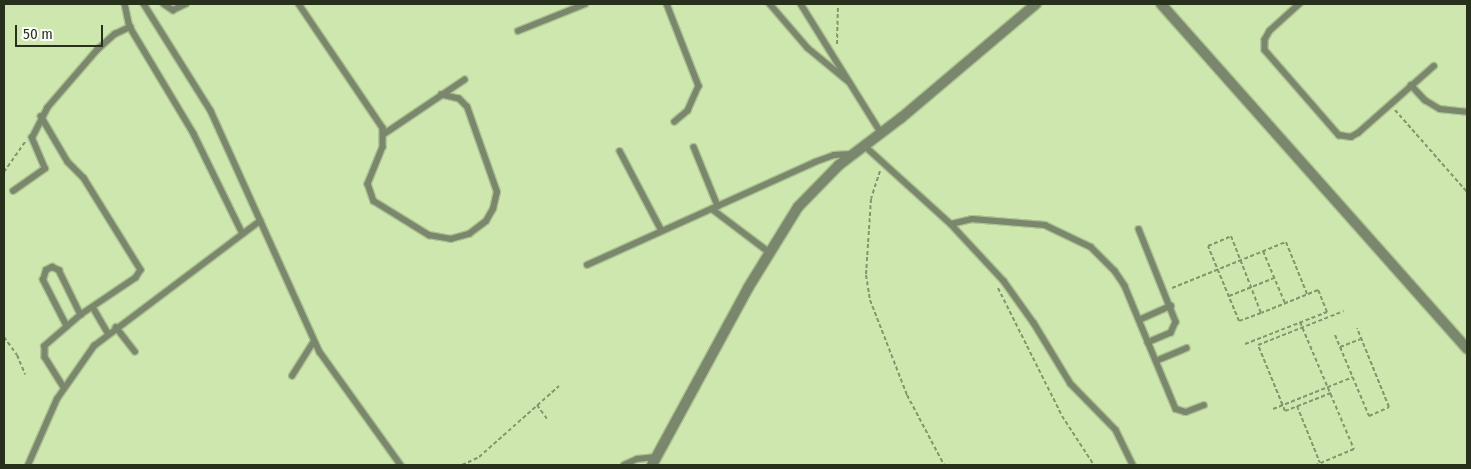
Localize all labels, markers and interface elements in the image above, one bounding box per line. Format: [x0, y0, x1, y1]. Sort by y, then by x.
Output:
scale bar [18, 15, 105, 47]
text: 50 m [23, 25, 53, 43]

